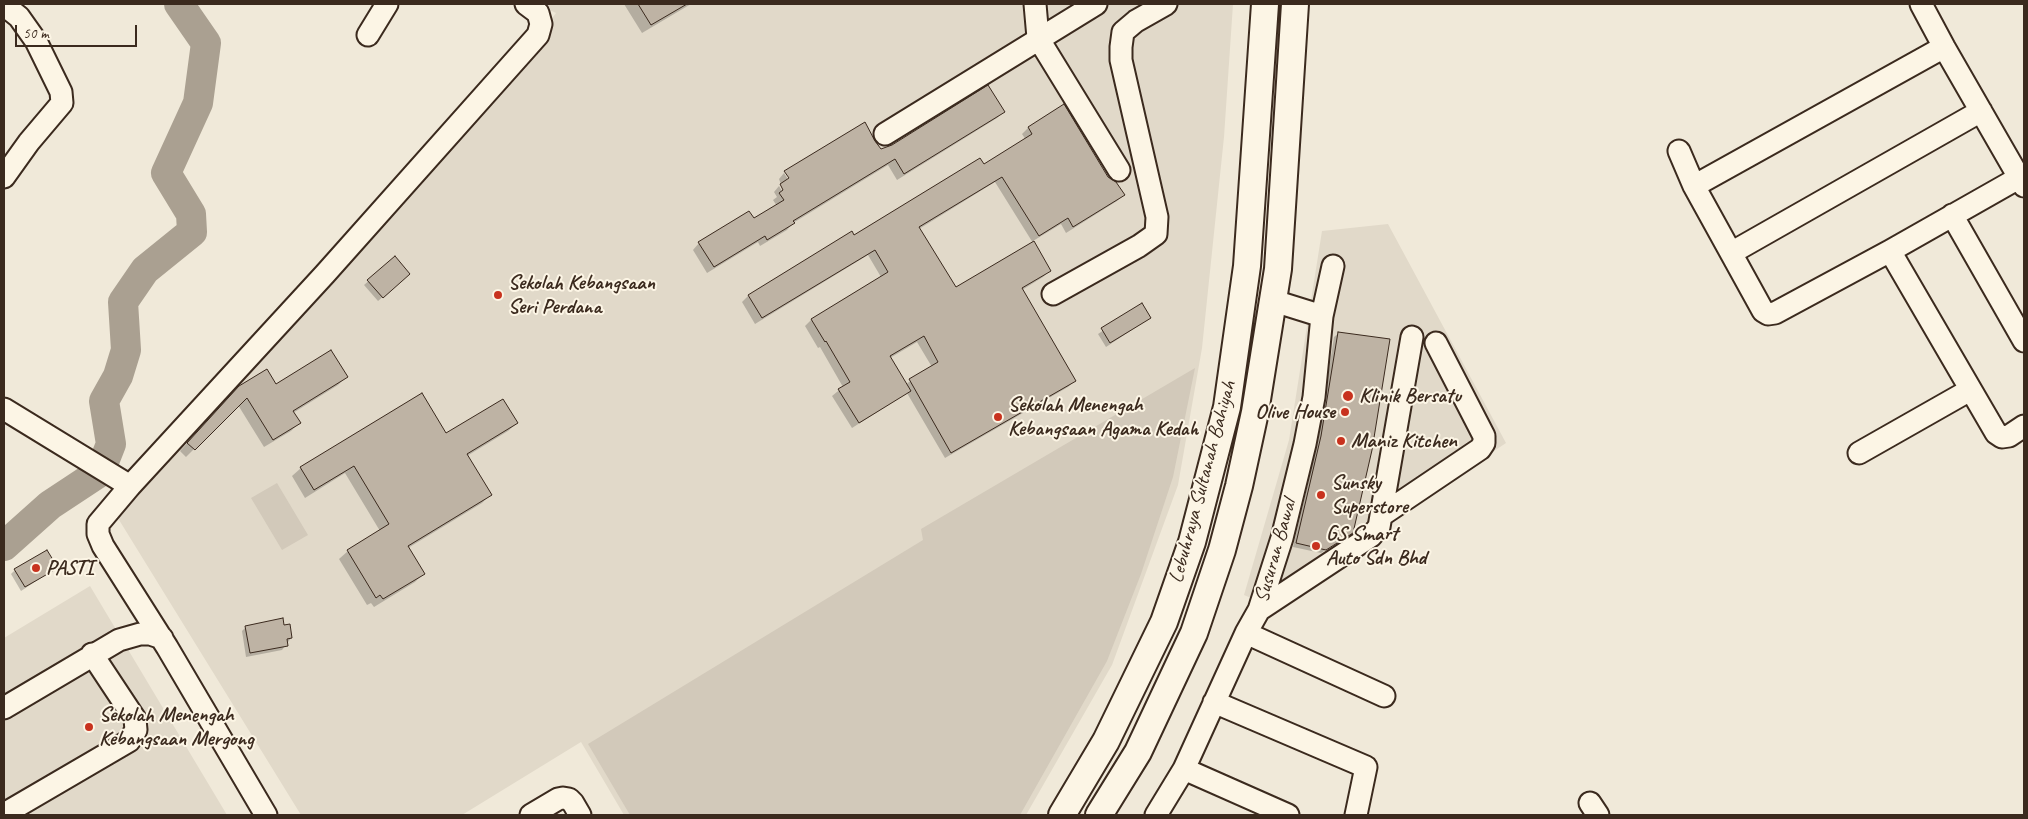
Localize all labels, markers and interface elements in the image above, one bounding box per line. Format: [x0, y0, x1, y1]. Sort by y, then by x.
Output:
scale bar [18, 15, 140, 47]
text: 50 m [23, 24, 49, 43]
place label: Sekolah Kebangsaan Seri Perdana [508, 270, 655, 320]
marker: Sekolah Kebangsaan Seri Perdana [492, 289, 504, 301]
street label: Lebuhraya Sultanah Bahiyah [1164, 378, 1242, 586]
place label: Klinik Bersatu [1359, 383, 1461, 409]
marker: Klinik Bersatu [1341, 389, 1355, 403]
place label: Sekolah Menengah Kebangsaan Agama Kedah [1008, 392, 1198, 442]
place label: Olive House [1255, 399, 1335, 425]
marker: Olive House [1339, 406, 1351, 418]
marker: Sekolah Menengah Kebangsaan Agama Kedah [992, 411, 1004, 423]
place label: Maniz Kitchen [1351, 428, 1457, 454]
marker: Maniz Kitchen [1335, 435, 1347, 447]
place label: Sunsky Superstore [1331, 470, 1408, 520]
marker: Sunsky Superstore [1315, 489, 1327, 501]
street label: Susuran Bawal [1249, 497, 1303, 605]
place label: GS Smart Auto Sdn Bhd [1326, 521, 1426, 571]
marker: GS Smart Auto Sdn Bhd [1310, 540, 1322, 552]
place label: PASTI [46, 555, 94, 581]
marker: PASTI [30, 562, 42, 574]
place label: Sekolah Menengah Kebangsaan Mergong [99, 702, 254, 752]
marker: Sekolah Menengah Kebangsaan Mergong [83, 721, 95, 733]

